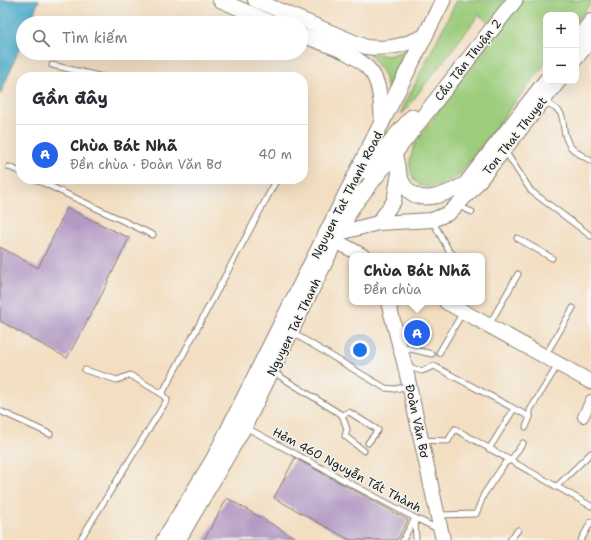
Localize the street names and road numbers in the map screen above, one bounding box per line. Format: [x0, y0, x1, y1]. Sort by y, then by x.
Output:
street label: Cầu Tân Thuận 2 [431, 16, 505, 104]
street label: Ton That Thuyet [479, 93, 551, 179]
street label: Nguyen Tat Thanh Road [308, 128, 386, 262]
street label: Nguyen Tat Thanh [263, 275, 325, 379]
street label: Đoàn Văn Bơ [401, 383, 433, 460]
street label: Hẻm 460 Nguyễn Tất Thành [270, 424, 424, 516]

